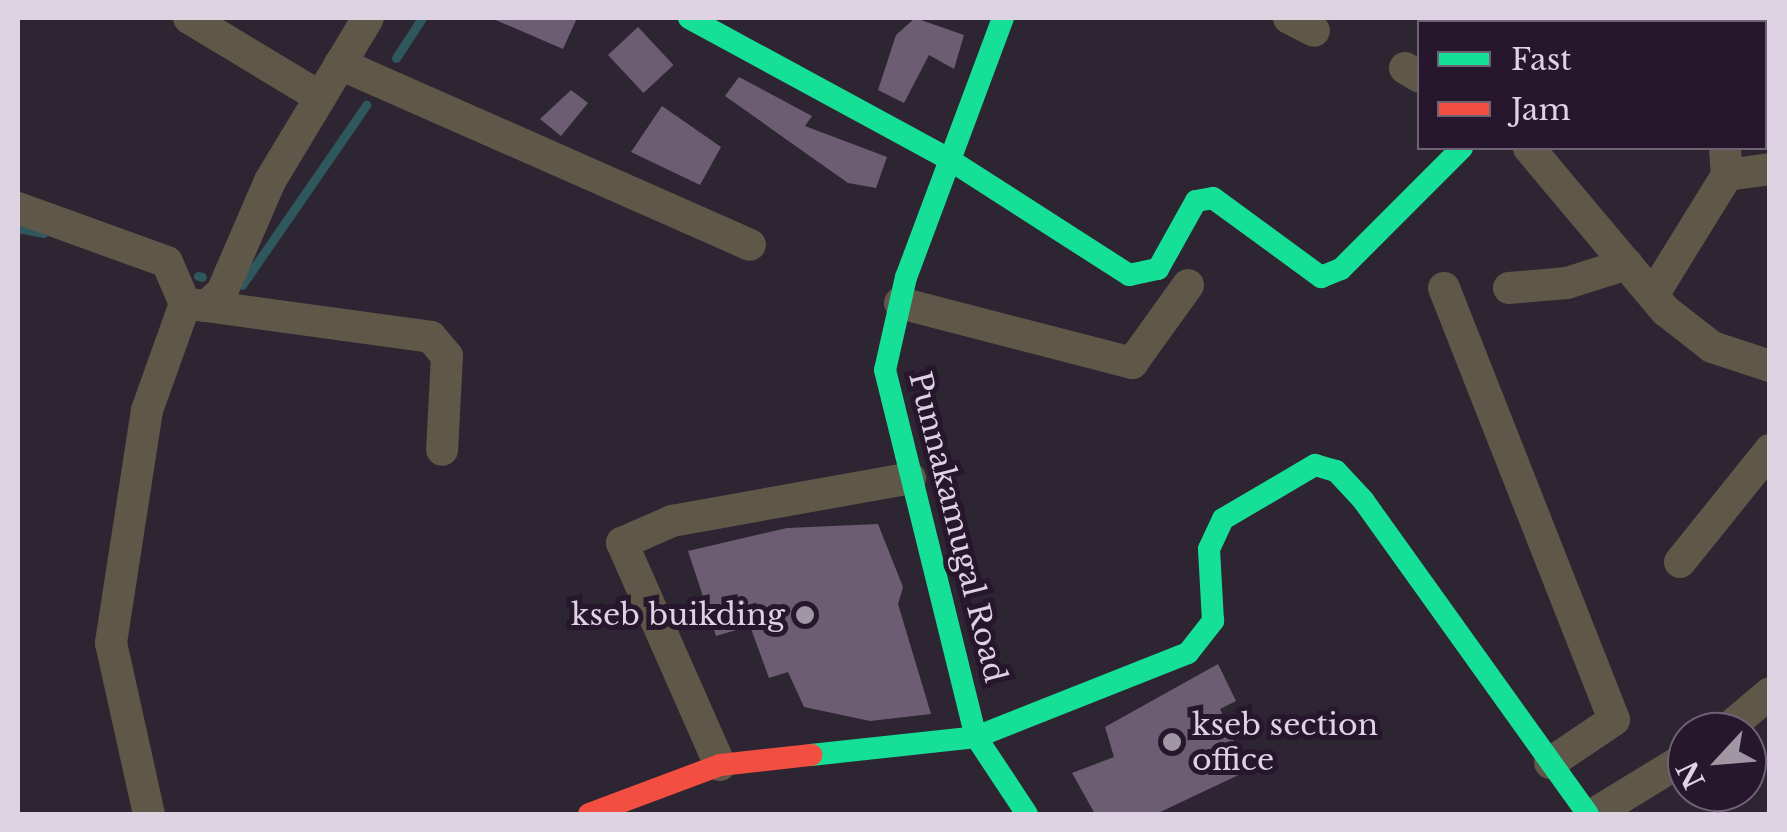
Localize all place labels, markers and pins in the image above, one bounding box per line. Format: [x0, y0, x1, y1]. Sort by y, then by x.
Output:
place label: kseb buikding [571, 597, 785, 633]
marker: kseb buikding [794, 604, 816, 626]
place label: kseb section office [1192, 707, 1378, 778]
marker: kseb section office [1161, 731, 1183, 753]

